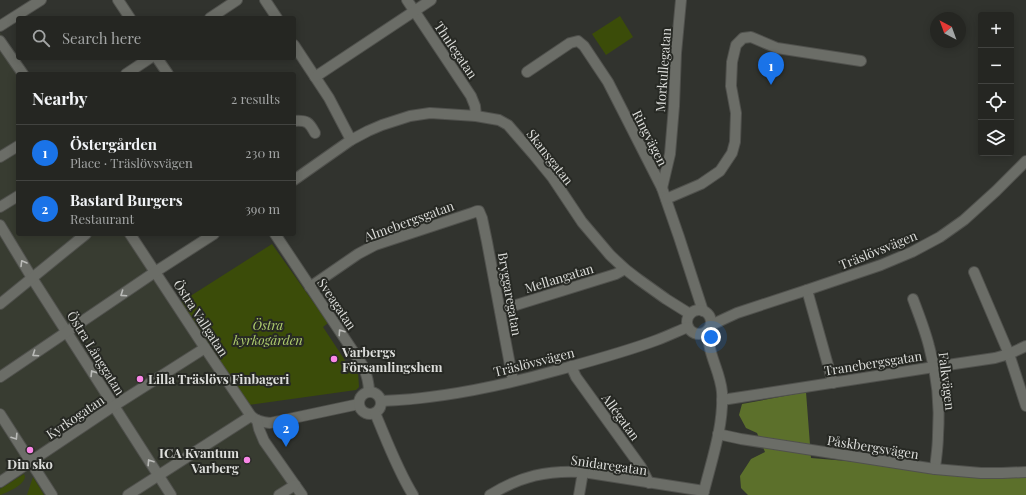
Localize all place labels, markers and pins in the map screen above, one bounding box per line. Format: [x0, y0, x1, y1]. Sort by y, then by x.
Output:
pin: 1 [758, 52, 784, 85]
place label: Varbergs Församlingshem [341, 343, 443, 375]
marker: Varbergs Församlingshem [329, 354, 339, 364]
place label: Lilla Träslövs Finbageri [148, 370, 289, 387]
marker: Lilla Träslövs Finbageri [135, 374, 145, 384]
pin: 2 [273, 414, 299, 447]
place label: ICA Kvantum Varberg [159, 444, 240, 476]
marker: Din sko [25, 445, 35, 455]
place label: Din sko [7, 455, 53, 472]
marker: ICA Kvantum Varberg [242, 455, 252, 465]

